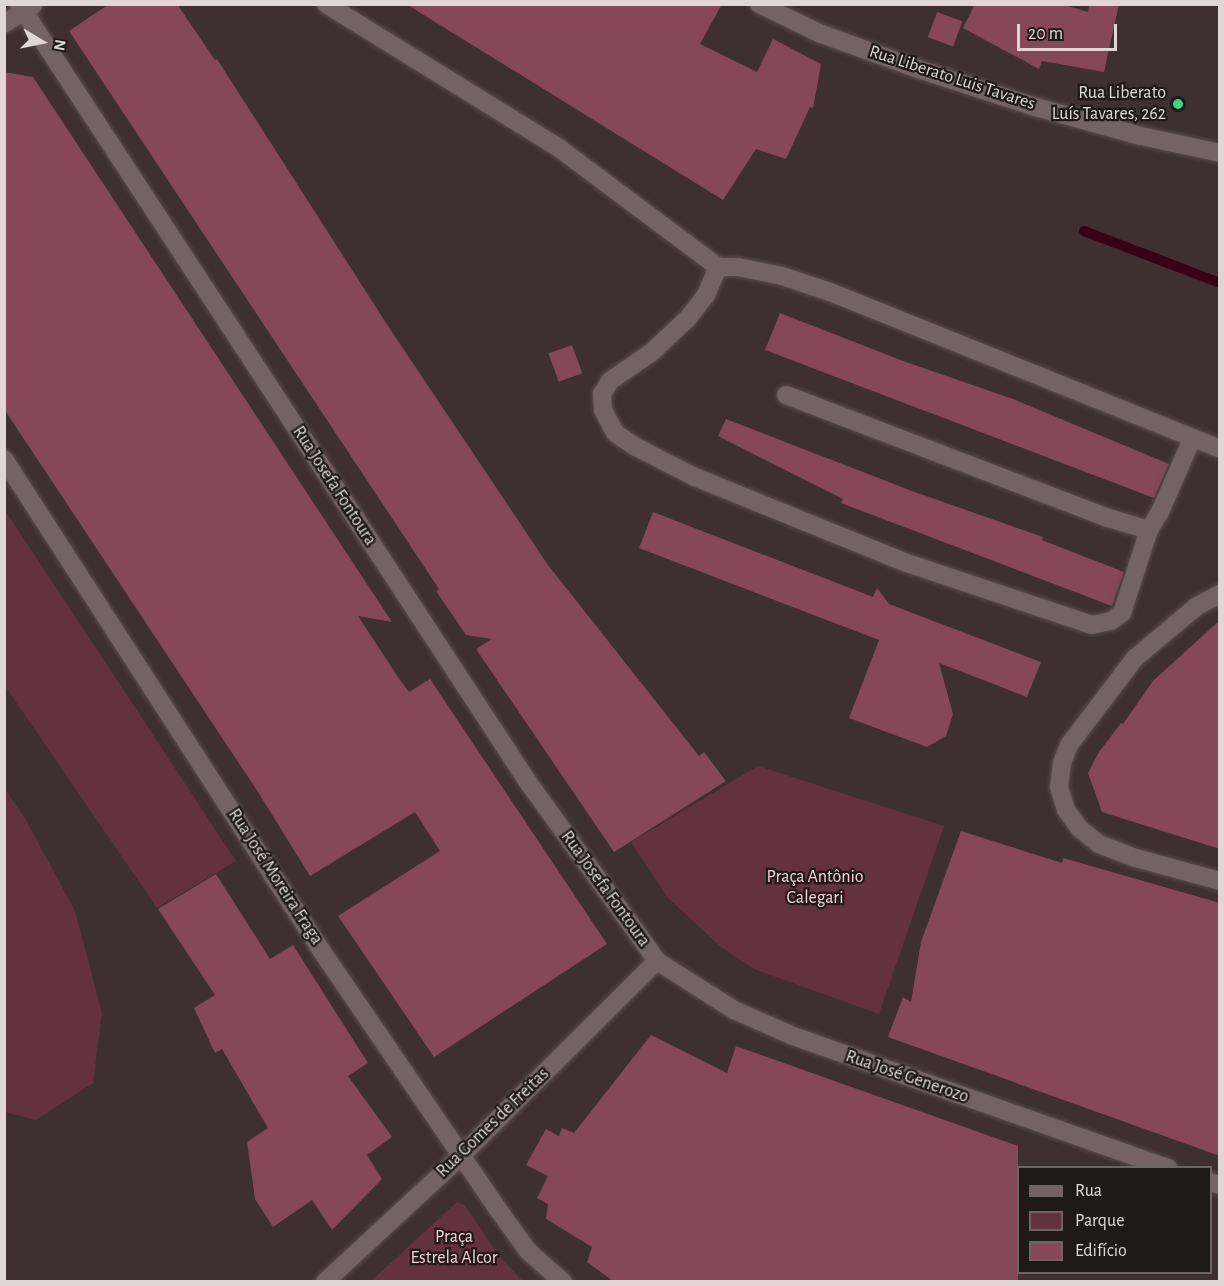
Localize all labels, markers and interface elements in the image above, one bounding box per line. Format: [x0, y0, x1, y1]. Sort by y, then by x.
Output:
north arrow [12, 12, 72, 72]
scale bar [1020, 12, 1120, 50]
text: 20 m [1028, 25, 1063, 43]
text: N [51, 38, 69, 52]
street label: Rua Liberato Luis Tavares [866, 41, 1038, 115]
place label: Rua Liberato Luís Tavares, 262 [1052, 83, 1166, 125]
marker: Rua Liberato Luís Tavares, 262 [1171, 97, 1185, 111]
street label: Rua Josefa Fontoura [287, 422, 381, 550]
street label: Rua José Moreira Fraga [223, 805, 327, 949]
street label: Rua Josefa Fontoura [556, 827, 654, 951]
park label: Praça Antônio Calegari [766, 867, 864, 910]
street label: Rua José Generozo [843, 1046, 971, 1108]
street label: Rua Gomes de Freitas [432, 1064, 554, 1182]
legend [1017, 1166, 1212, 1274]
text: Rua [1075, 1182, 1102, 1200]
text: Parque [1075, 1212, 1124, 1230]
park label: Praça Estrela Alcor [410, 1227, 498, 1270]
text: Edifício [1075, 1242, 1127, 1260]

